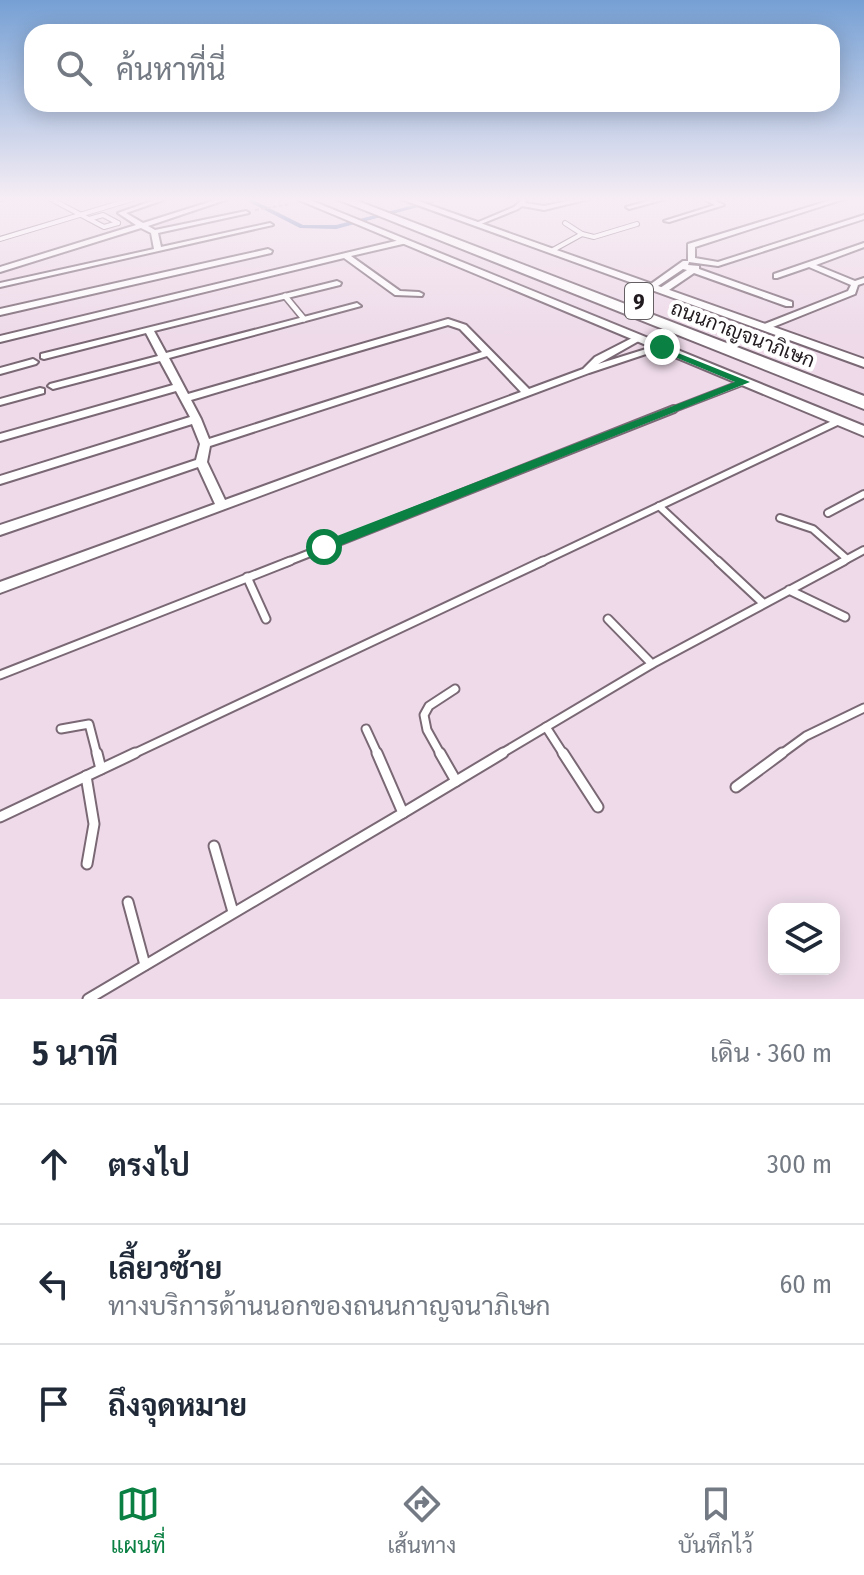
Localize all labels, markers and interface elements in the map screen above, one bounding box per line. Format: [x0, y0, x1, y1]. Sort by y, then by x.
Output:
search box [24, 24, 840, 112]
icon: search [52, 46, 96, 90]
text: ค้นหาที่นี่ [116, 52, 226, 88]
road number: 9 [625, 283, 653, 319]
street label: ถนนกาญจนาภิเษก [668, 296, 818, 372]
route end [644, 329, 680, 365]
route start [306, 529, 342, 565]
map controls [768, 903, 840, 975]
button: layers [768, 903, 840, 975]
text: 5 นาที [32, 1033, 118, 1074]
text: เดิน · 360 m [710, 1038, 832, 1069]
icon: ahead [32, 1142, 76, 1186]
text: ตรงไป [108, 1148, 190, 1184]
text: 300 m [767, 1149, 832, 1180]
text: เลี้ยวซ้าย [108, 1251, 222, 1287]
icon: left [32, 1262, 76, 1306]
text: 60 m [779, 1269, 832, 1300]
text: ทางบริการด้านนอกของถนนกาญจนาภิเษก [108, 1291, 551, 1322]
icon: arrive [32, 1382, 76, 1426]
text: ถึงจุดหมาย [108, 1388, 247, 1424]
tab: แผนที่ [111, 1482, 166, 1559]
tab: เส้นทาง [387, 1482, 456, 1559]
tab: บันทึกไว้ [678, 1482, 753, 1559]

